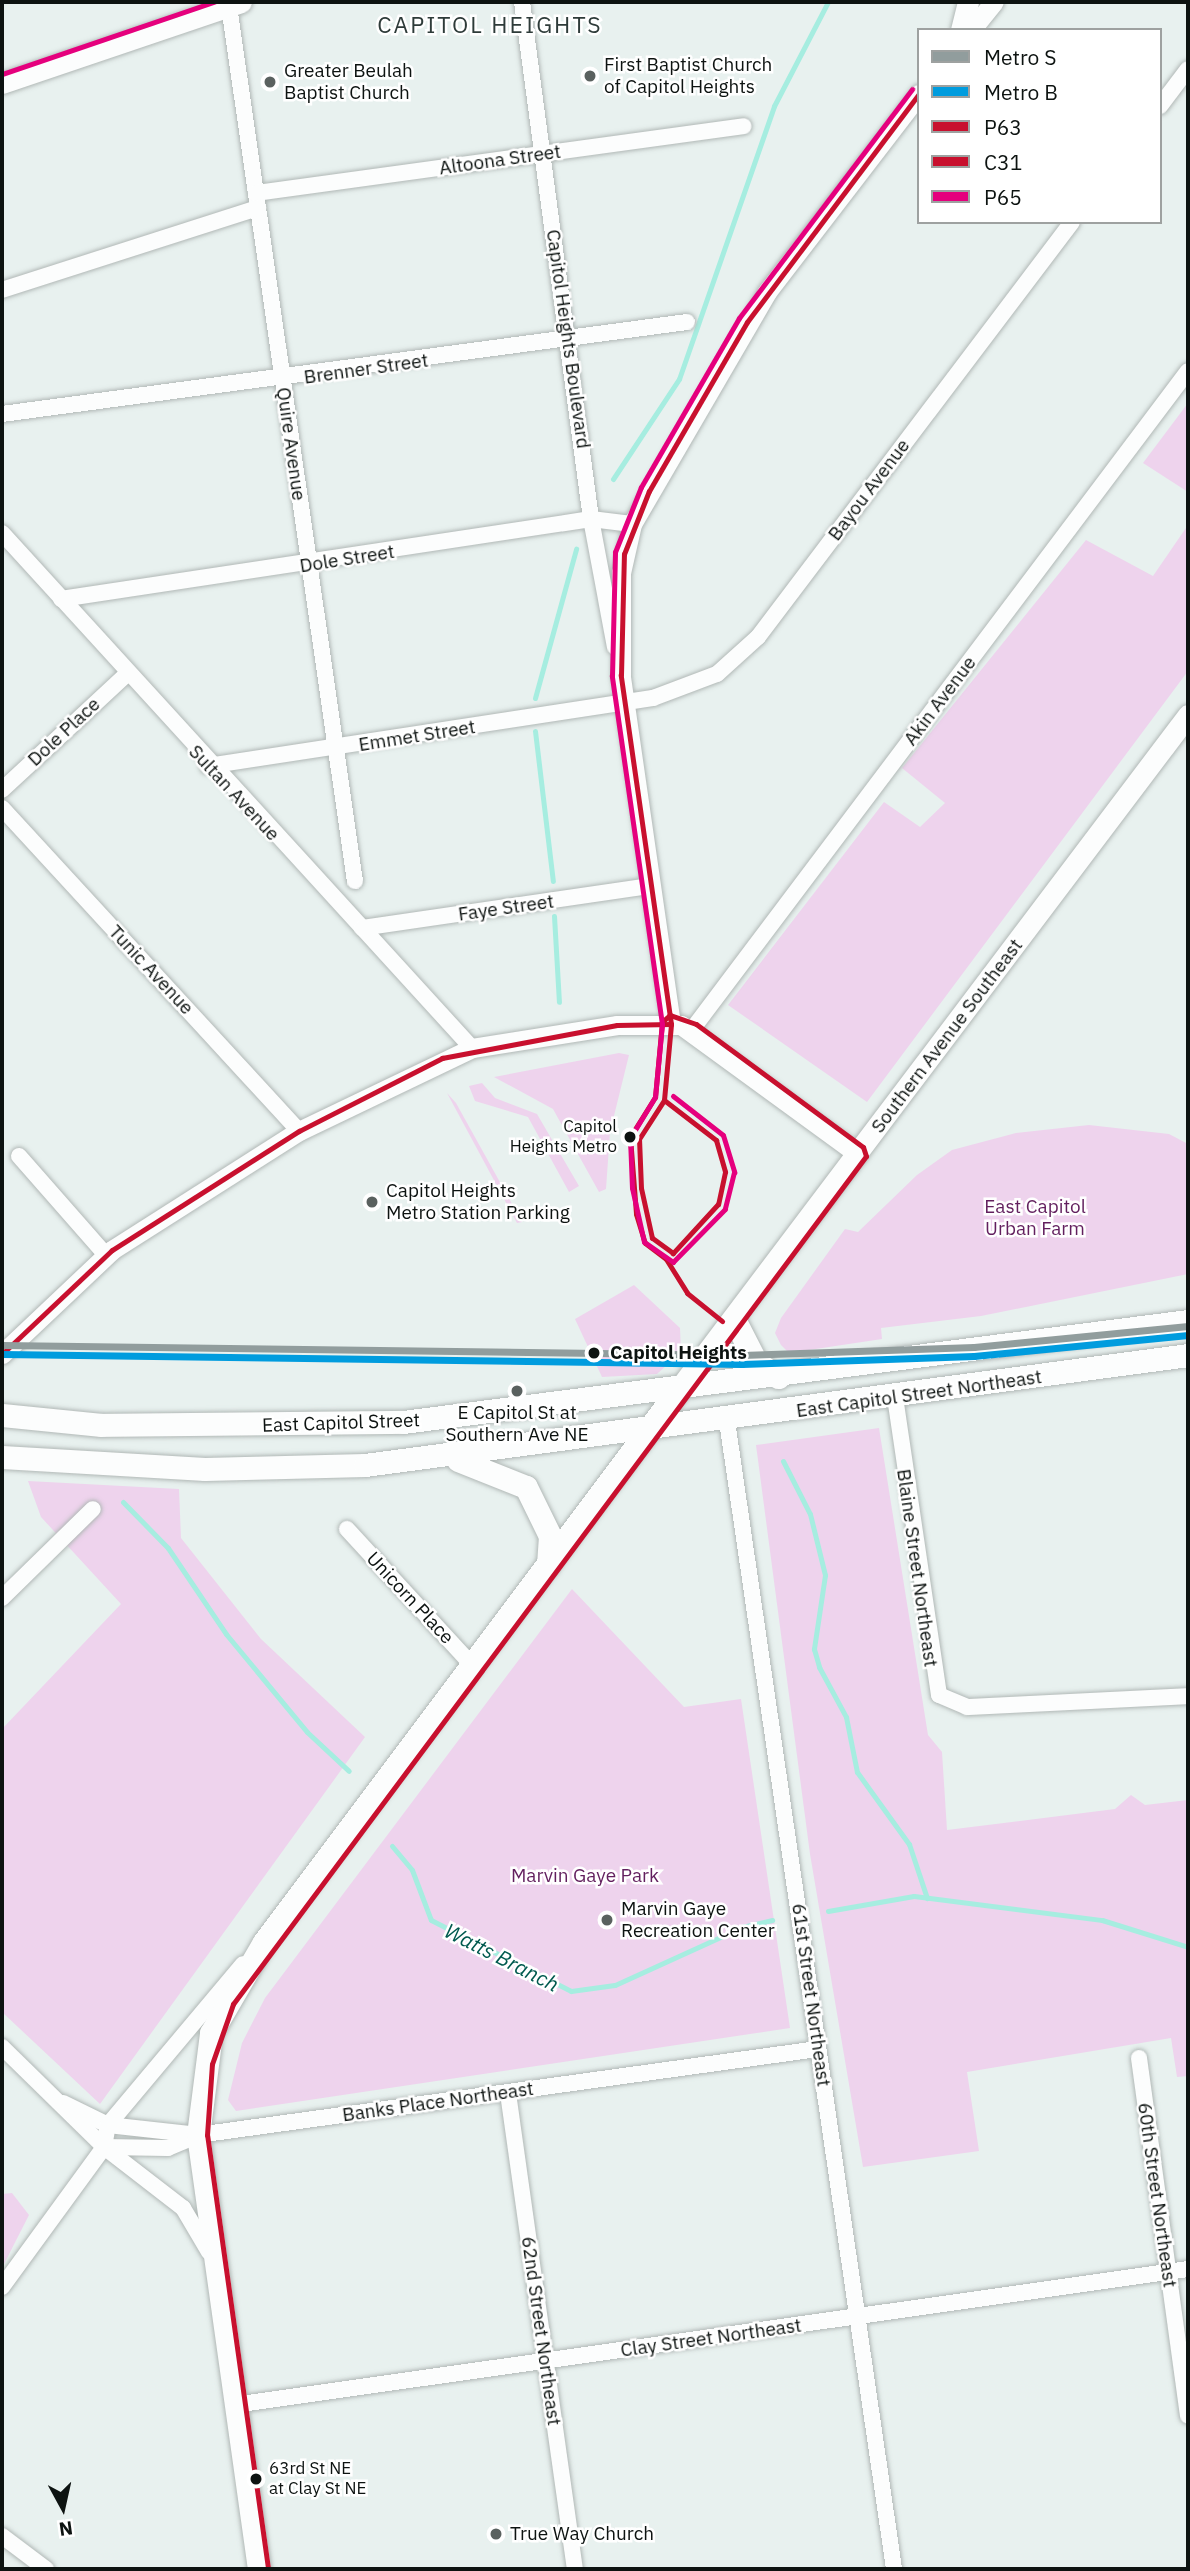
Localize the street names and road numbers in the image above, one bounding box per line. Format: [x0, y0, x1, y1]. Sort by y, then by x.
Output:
street label: Altoona Street [438, 140, 562, 180]
street label: Capitol Heights Boulevard [541, 228, 595, 450]
street label: Brenner Street [302, 349, 430, 389]
street label: Quire Avenue [272, 386, 310, 502]
street label: Bayou Avenue [823, 435, 915, 545]
street label: Dole Street [298, 540, 396, 578]
street label: Akin Avenue [899, 652, 981, 750]
street label: Dole Place [23, 693, 105, 771]
street label: Emmet Street [357, 716, 477, 756]
street label: Sultan Avenue [184, 740, 284, 846]
street label: Faye Street [457, 890, 555, 926]
street label: Tunic Avenue [104, 921, 198, 1019]
street label: Southern Avenue Southeast [867, 935, 1027, 1137]
street label: East Capitol Street Northeast [795, 1365, 1043, 1423]
street label: East Capitol Street [262, 1409, 420, 1437]
street label: Blaine Street Northeast [892, 1468, 942, 1668]
street label: Unicorn Place [362, 1547, 458, 1649]
street label: 61st Street Northeast [787, 1902, 835, 2088]
street label: Banks Place Northeast [341, 2077, 535, 2127]
street label: 60th Street Northeast [1133, 2101, 1181, 2289]
street label: 62nd Street Northeast [516, 2235, 566, 2427]
street label: Clay Street Northeast [619, 2314, 803, 2362]

